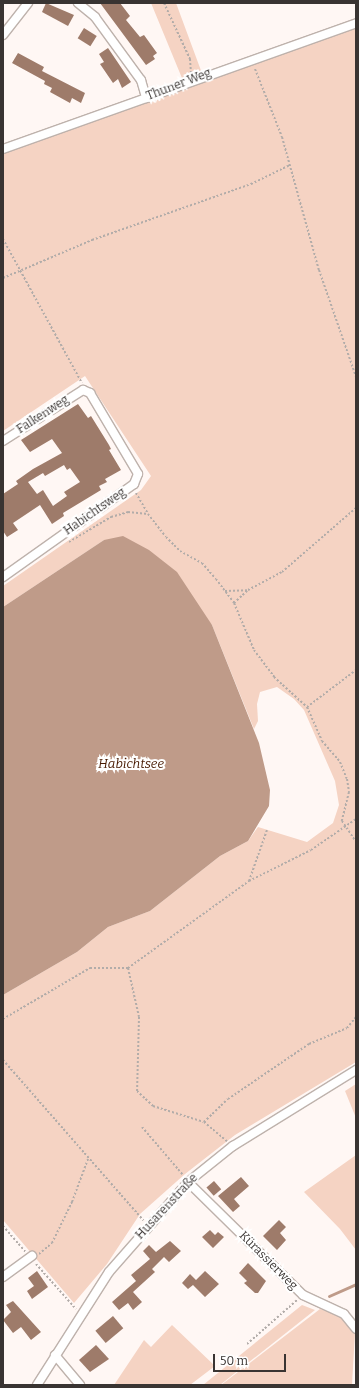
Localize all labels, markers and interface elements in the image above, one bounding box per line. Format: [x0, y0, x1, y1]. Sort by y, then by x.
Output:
street label: Thuner Weg [145, 66, 213, 104]
street label: Falkenweg [14, 393, 72, 437]
street label: Habichtsweg [61, 485, 129, 539]
water label: Habichtsee [98, 756, 164, 772]
street label: Husarenstraße [133, 1171, 201, 1243]
street label: Kürassierweg [236, 1229, 300, 1293]
scale bar [215, 1346, 288, 1372]
text: 50 m [220, 1354, 248, 1368]

